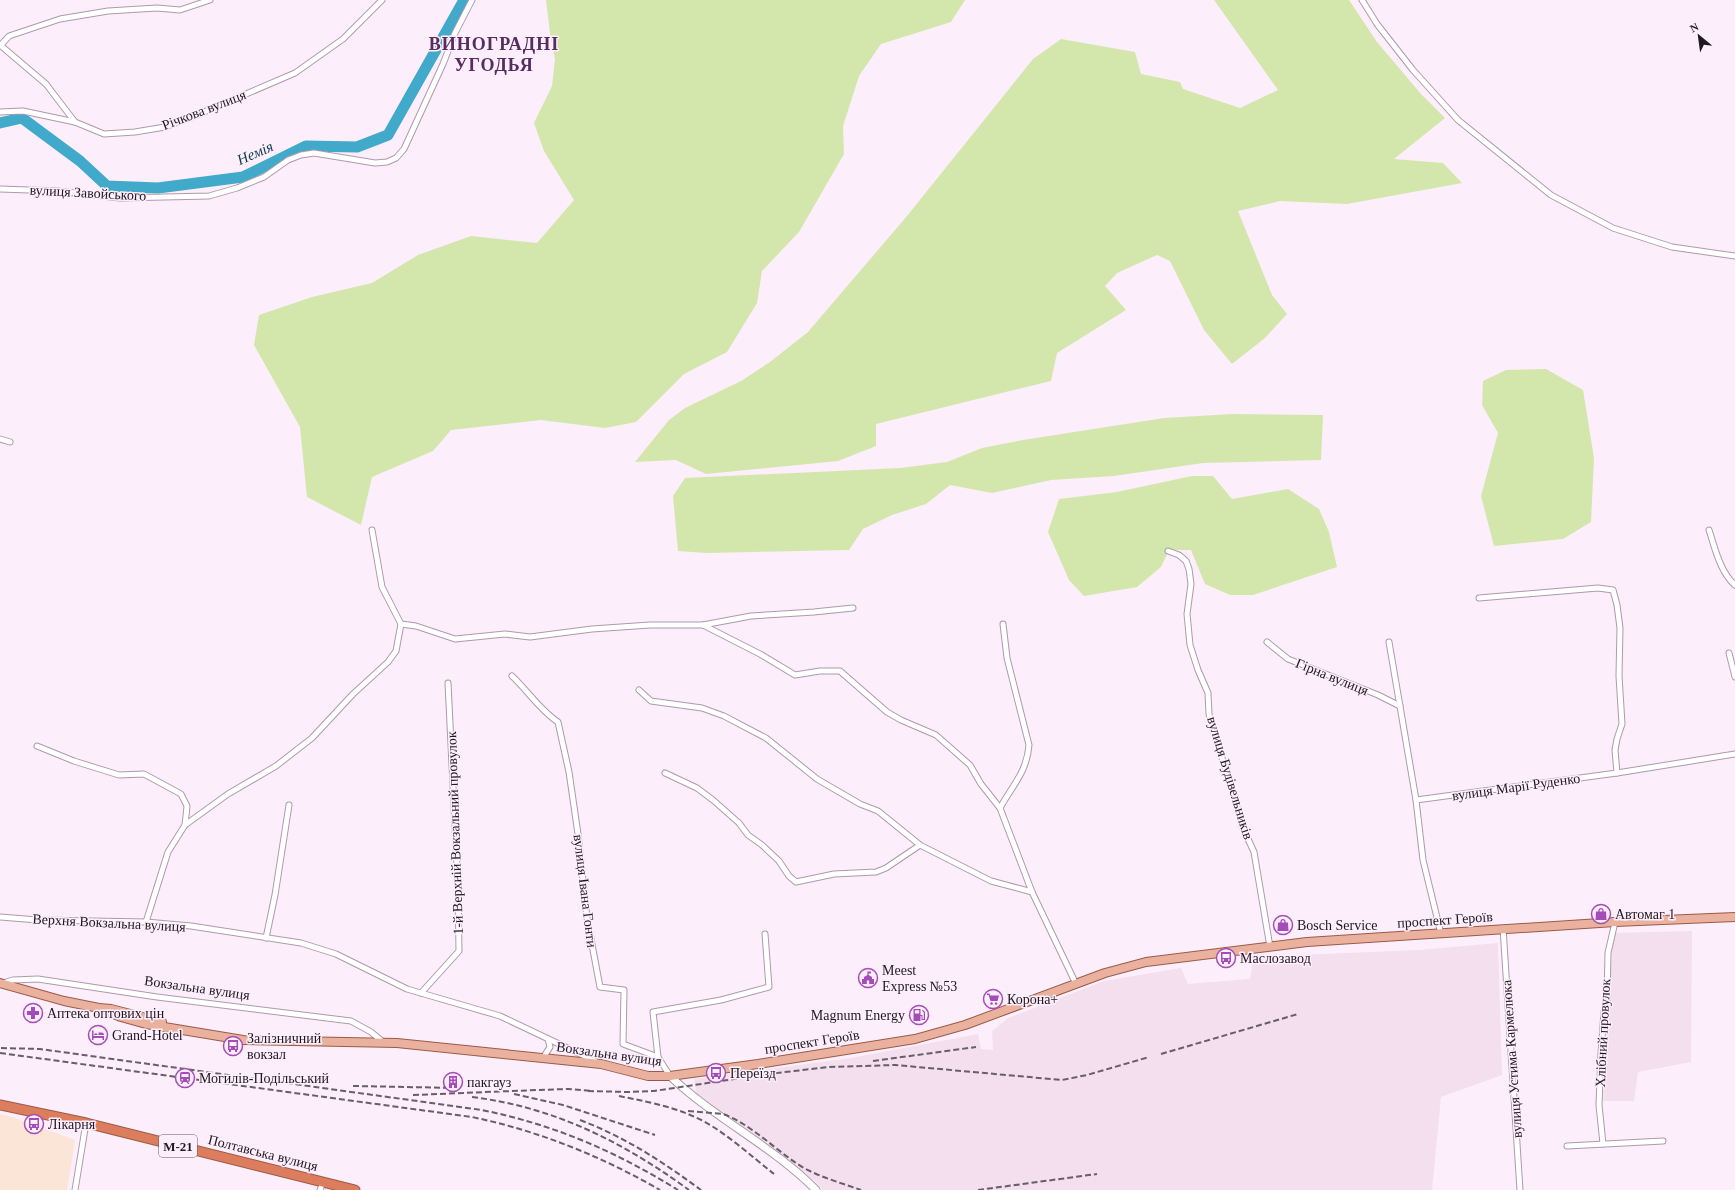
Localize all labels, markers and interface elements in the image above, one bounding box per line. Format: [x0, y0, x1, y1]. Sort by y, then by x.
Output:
north arrow [1679, 16, 1719, 56]
text: N [1688, 20, 1701, 34]
district label: ВИНОГРАДНІ УГОДЬЯ [429, 34, 559, 75]
street label: Річкова вулиця [160, 87, 249, 133]
water label: Немія [234, 138, 276, 168]
street label: вулиця Завойського [29, 182, 147, 204]
street label: Гірна вулиця [1293, 656, 1371, 699]
street label: вулиця Будівельників [1204, 715, 1256, 842]
street label: 1-й Верхній Вокзальний провулок [444, 731, 466, 935]
street label: вулиця Марії Руденко [1451, 771, 1581, 803]
street label: вулиця Івана Гонти [571, 834, 599, 949]
shop icon: Автомаг 1 [1590, 903, 1612, 925]
place label: Автомаг 1 [1615, 907, 1675, 922]
street label: проспект Героїв [1397, 909, 1494, 931]
street label: Верхня Вокзальна вулиця [32, 911, 187, 935]
shop icon: Bosch Service [1272, 914, 1294, 936]
place label: Bosch Service [1297, 918, 1377, 933]
bus stop icon: Маслозавод [1215, 947, 1237, 969]
place label: Маслозавод [1240, 951, 1311, 966]
place label: Meest Express №53 [882, 963, 957, 994]
public building icon: Meest Express №53 [857, 967, 879, 989]
street label: Вокзальна вулиця [143, 973, 251, 1003]
street label: Хлібний провулок [1593, 978, 1613, 1088]
street label: вулиця Устима Кармелюка [1499, 979, 1525, 1139]
supermarket icon: Корона+ [982, 988, 1004, 1010]
place label: Корона+ [1007, 992, 1058, 1007]
pharmacy icon: Аптека оптових цін [22, 1002, 44, 1024]
fuel station icon: Magnum Energy [908, 1004, 930, 1026]
place label: Аптека оптових цін [47, 1006, 165, 1021]
place label: Magnum Energy [811, 1008, 905, 1023]
hotel icon: Grand-Hotel [87, 1024, 109, 1046]
street label: проспект Героїв [764, 1027, 861, 1057]
place label: Grand-Hotel [112, 1028, 183, 1043]
place label: Залізничний вокзал [247, 1031, 322, 1062]
bus stop icon: Залізничний вокзал [222, 1035, 244, 1057]
street label: Вокзальна вулиця [555, 1039, 663, 1069]
bus stop icon: Переїзд [705, 1062, 727, 1084]
place label: Переїзд [730, 1066, 776, 1081]
station icon: Могилів-Подільський [174, 1067, 196, 1089]
place label: Могилів-Подільський [199, 1071, 329, 1086]
building icon: пакгауз [442, 1071, 464, 1093]
place label: пакгауз [467, 1075, 512, 1090]
bus stop icon: Лікарня [23, 1113, 45, 1135]
place label: Лікарня [48, 1117, 96, 1132]
street label: Полтавська вулиця [206, 1132, 320, 1174]
road number: М-21 [159, 1135, 197, 1157]

